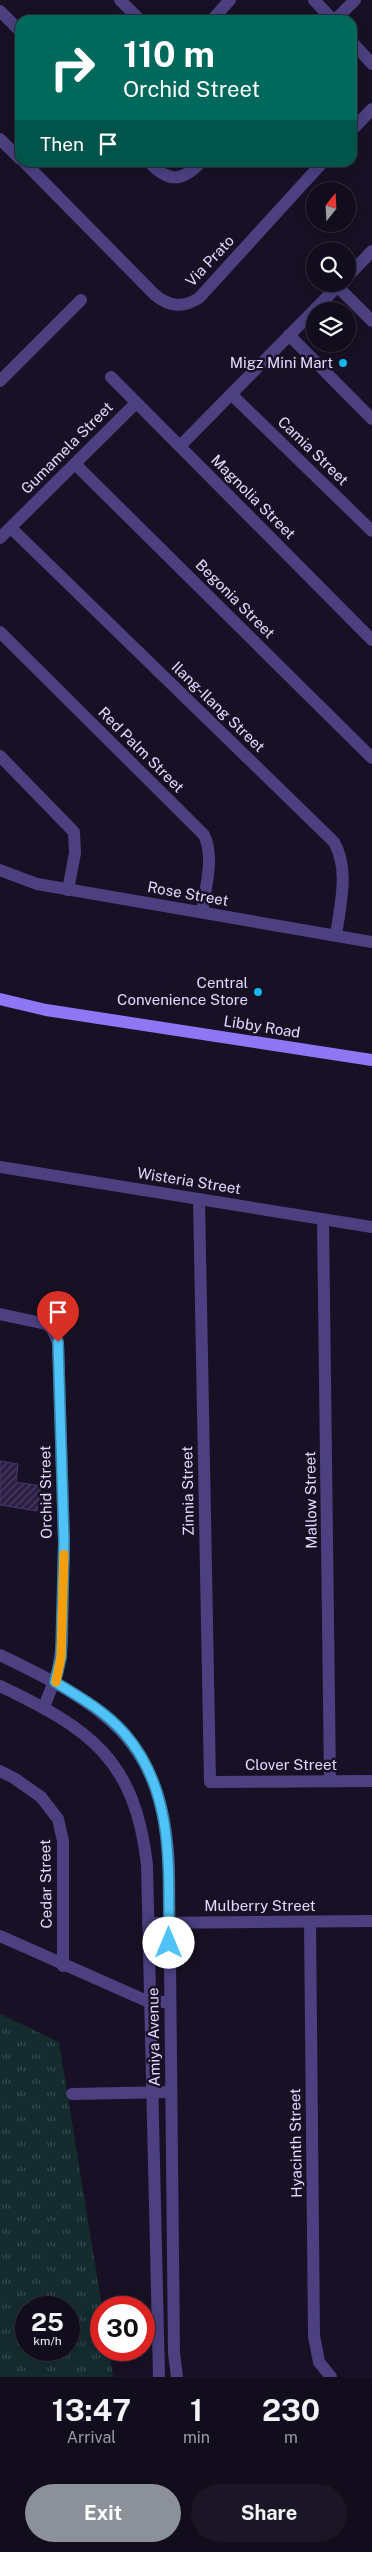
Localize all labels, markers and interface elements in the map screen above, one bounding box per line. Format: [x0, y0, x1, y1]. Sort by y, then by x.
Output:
text: 110 m [123, 34, 215, 75]
icon: right [40, 35, 105, 100]
text: Orchid Street [123, 76, 260, 102]
icon: arrive [94, 130, 122, 158]
text: Then [40, 133, 84, 155]
north arrow [306, 182, 356, 232]
map controls [306, 182, 356, 352]
street label: Via Prato [182, 232, 237, 289]
button: search [306, 242, 356, 292]
button: layers [306, 302, 356, 352]
place label: Migz Mini Mart [230, 354, 333, 371]
marker: Migz Mini Mart [337, 357, 349, 369]
street label: Gumamela Street [17, 398, 116, 497]
street label: Camia Street [275, 413, 352, 488]
street label: Magnolia Street [208, 451, 299, 542]
street label: Begonia Street [192, 556, 278, 642]
street label: Ilang-Ilang Street [168, 658, 268, 755]
street label: Red Palm Street [95, 703, 188, 796]
street label: Rose Street [146, 878, 230, 909]
place label: Central Convenience Store [117, 974, 248, 1008]
marker: Central Convenience Store [252, 986, 264, 998]
street label: Libby Road [223, 1012, 302, 1041]
street label: Wisteria Street [136, 1164, 242, 1197]
pin [37, 1291, 79, 1342]
icon: arrive [44, 1298, 72, 1326]
street label: Orchid Street [36, 1445, 55, 1539]
street label: Zinnia Street [178, 1446, 197, 1536]
street label: Mallow Street [301, 1451, 320, 1549]
street label: Clover Street [245, 1756, 337, 1773]
street label: Cedar Street [36, 1839, 55, 1929]
street label: Mulberry Street [204, 1897, 316, 1914]
position arrow [142, 1916, 194, 1968]
street label: Amiya Avenue [144, 1988, 163, 2086]
street label: Hyacinth Street [286, 2088, 305, 2198]
speed limit sign: 30 [90, 2296, 155, 2361]
text: 25 [31, 2307, 64, 2337]
text: km/h [33, 2334, 62, 2348]
text: 13:47 [52, 2392, 131, 2428]
text: 1 [190, 2392, 203, 2428]
text: 230 [262, 2392, 320, 2428]
text: Arrival [67, 2428, 116, 2447]
text: min [183, 2428, 210, 2447]
text: m [284, 2428, 298, 2447]
button: Exit [25, 2484, 181, 2542]
button: Share [191, 2484, 347, 2542]

